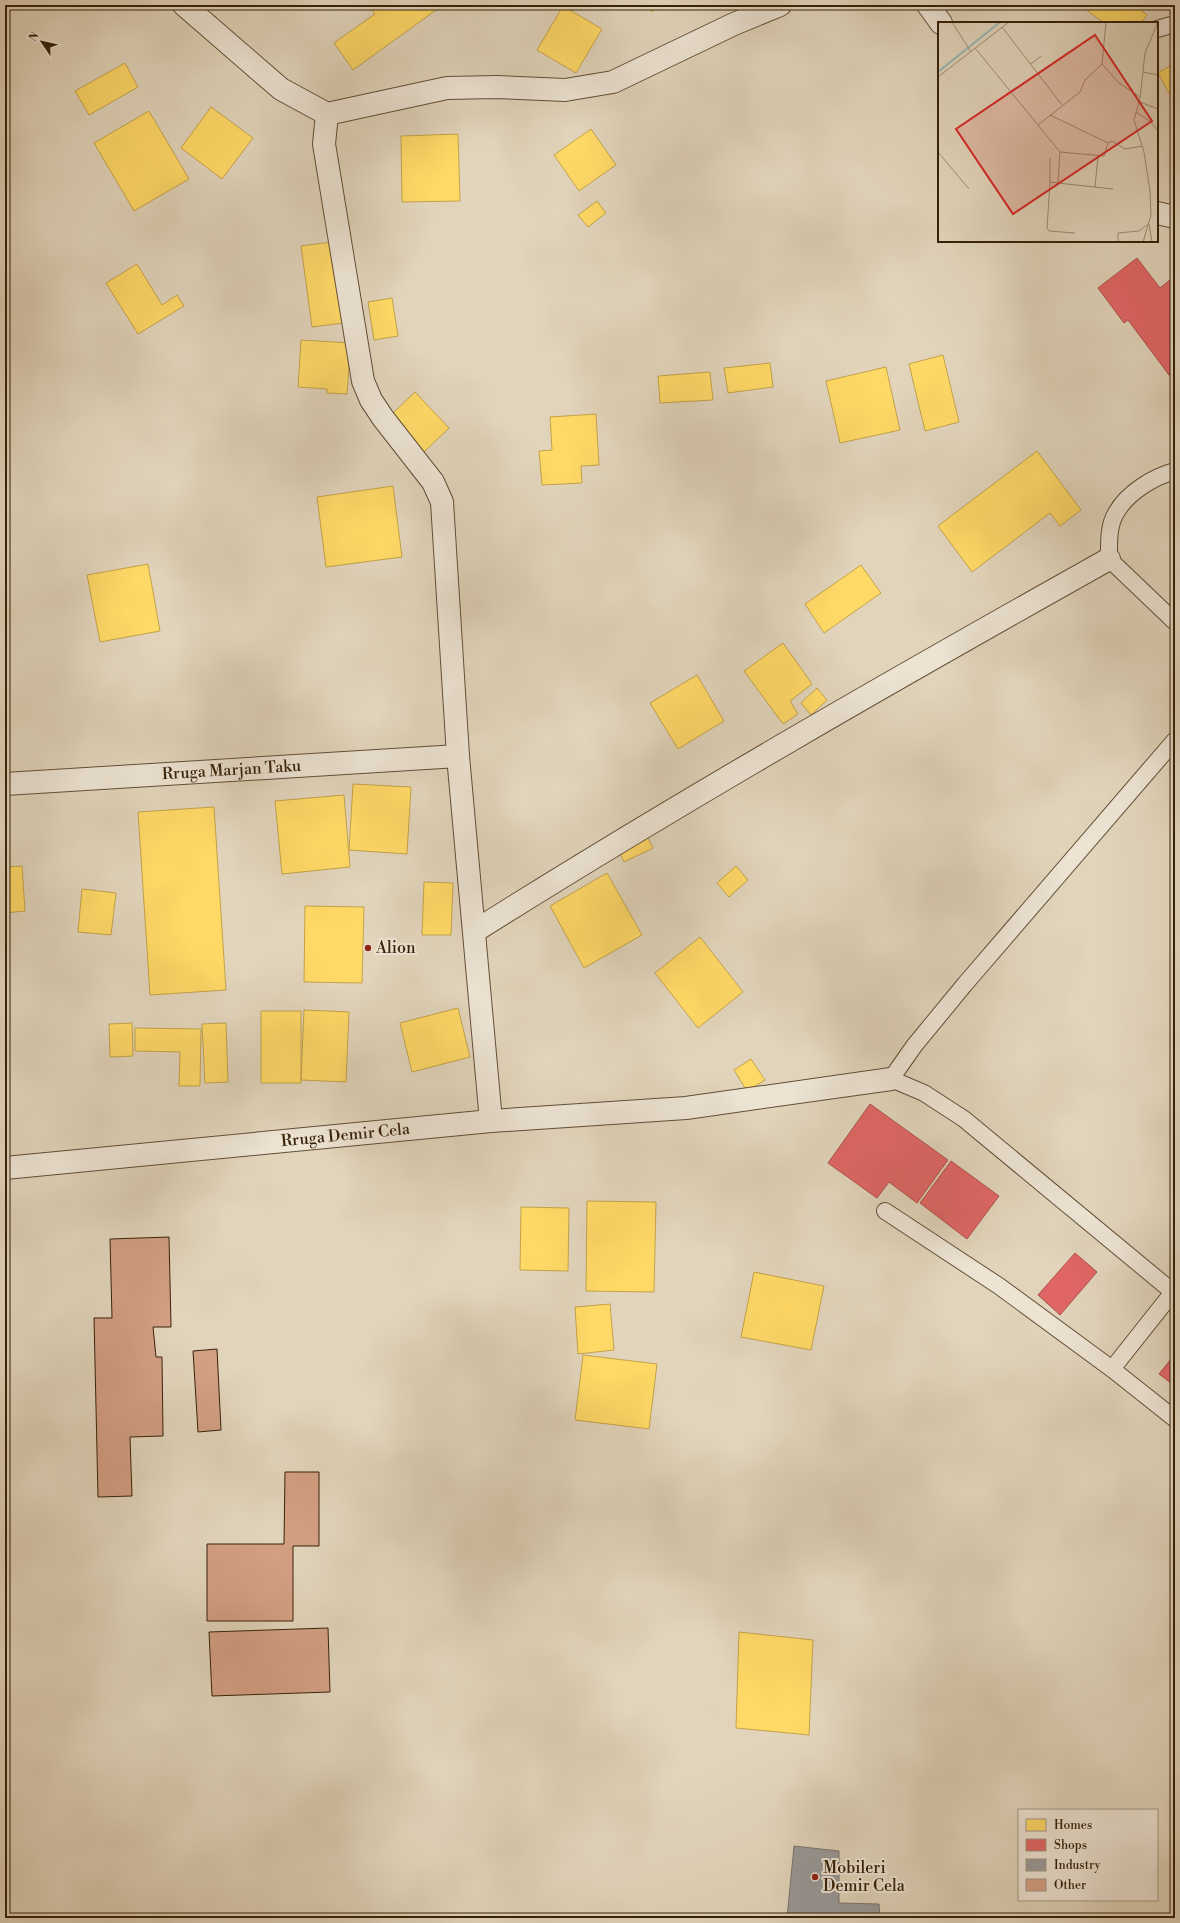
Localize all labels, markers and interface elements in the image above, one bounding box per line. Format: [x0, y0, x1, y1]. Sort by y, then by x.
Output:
north arrow [22, 22, 62, 62]
inset map [938, 22, 1158, 242]
text: N [26, 29, 43, 44]
street label: Rruga Marjan Taku [161, 756, 302, 784]
place label: Alion [375, 938, 416, 958]
marker: Alion [363, 943, 373, 953]
street label: Rruga Demir Cela [280, 1119, 412, 1151]
legend [1018, 1809, 1158, 1901]
text: Homes [1054, 1818, 1092, 1833]
text: Shops [1054, 1838, 1087, 1853]
place label: Mobileri Demir Cela [823, 1858, 906, 1896]
text: Industry [1054, 1858, 1101, 1873]
marker: Mobileri Demir Cela [810, 1872, 820, 1882]
text: Other [1054, 1878, 1086, 1893]

